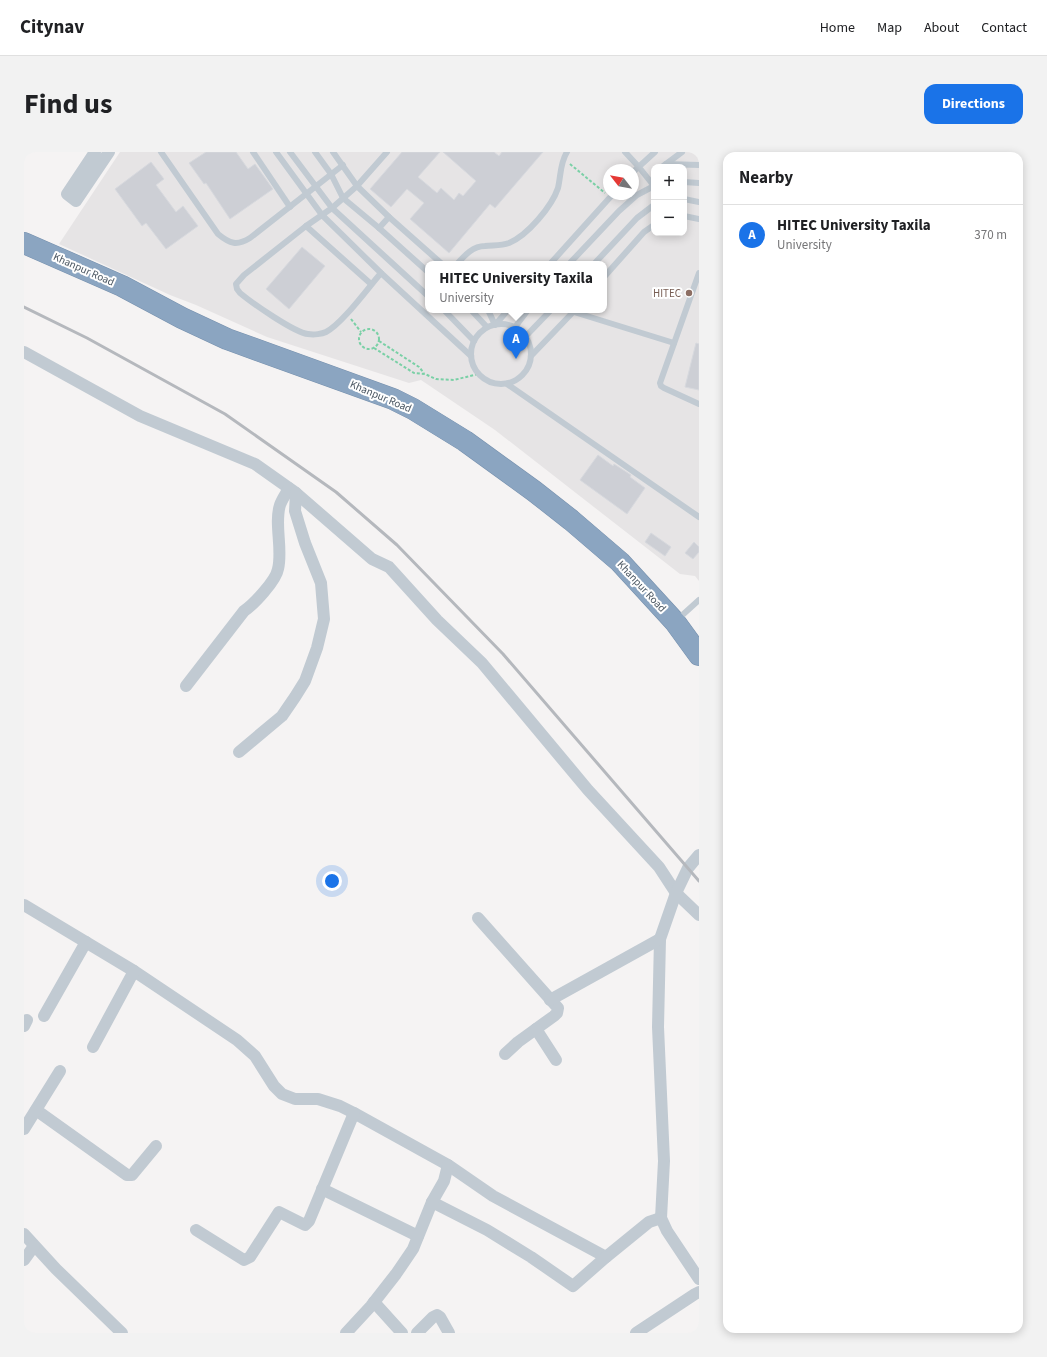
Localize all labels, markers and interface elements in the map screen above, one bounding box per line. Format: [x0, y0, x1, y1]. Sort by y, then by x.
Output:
text: Citynav [20, 14, 84, 41]
text: Home [820, 18, 855, 38]
text: Map [877, 18, 902, 38]
text: About [924, 18, 959, 38]
text: Contact [981, 18, 1027, 38]
text: Find us [24, 84, 112, 124]
button: Directions [924, 84, 1023, 124]
north arrow [603, 164, 639, 200]
map controls [651, 164, 687, 236]
button: + [651, 164, 687, 200]
text: Nearby [739, 166, 793, 190]
button: − [651, 200, 687, 236]
text: HITEC University Taxila [777, 215, 931, 236]
text: A [748, 226, 756, 244]
text: 370 m [974, 226, 1007, 244]
text: University [777, 236, 832, 254]
street label: Khanpur Road [51, 249, 117, 290]
popup [425, 261, 607, 313]
text: HITEC University Taxila [439, 268, 593, 289]
place label: HITEC [653, 286, 681, 301]
marker: HITEC [684, 288, 694, 298]
text: University [439, 289, 494, 307]
pin: A [503, 326, 529, 359]
street label: Khanpur Road [348, 377, 414, 416]
street label: Khanpur Road [614, 557, 670, 615]
your location [322, 871, 342, 891]

